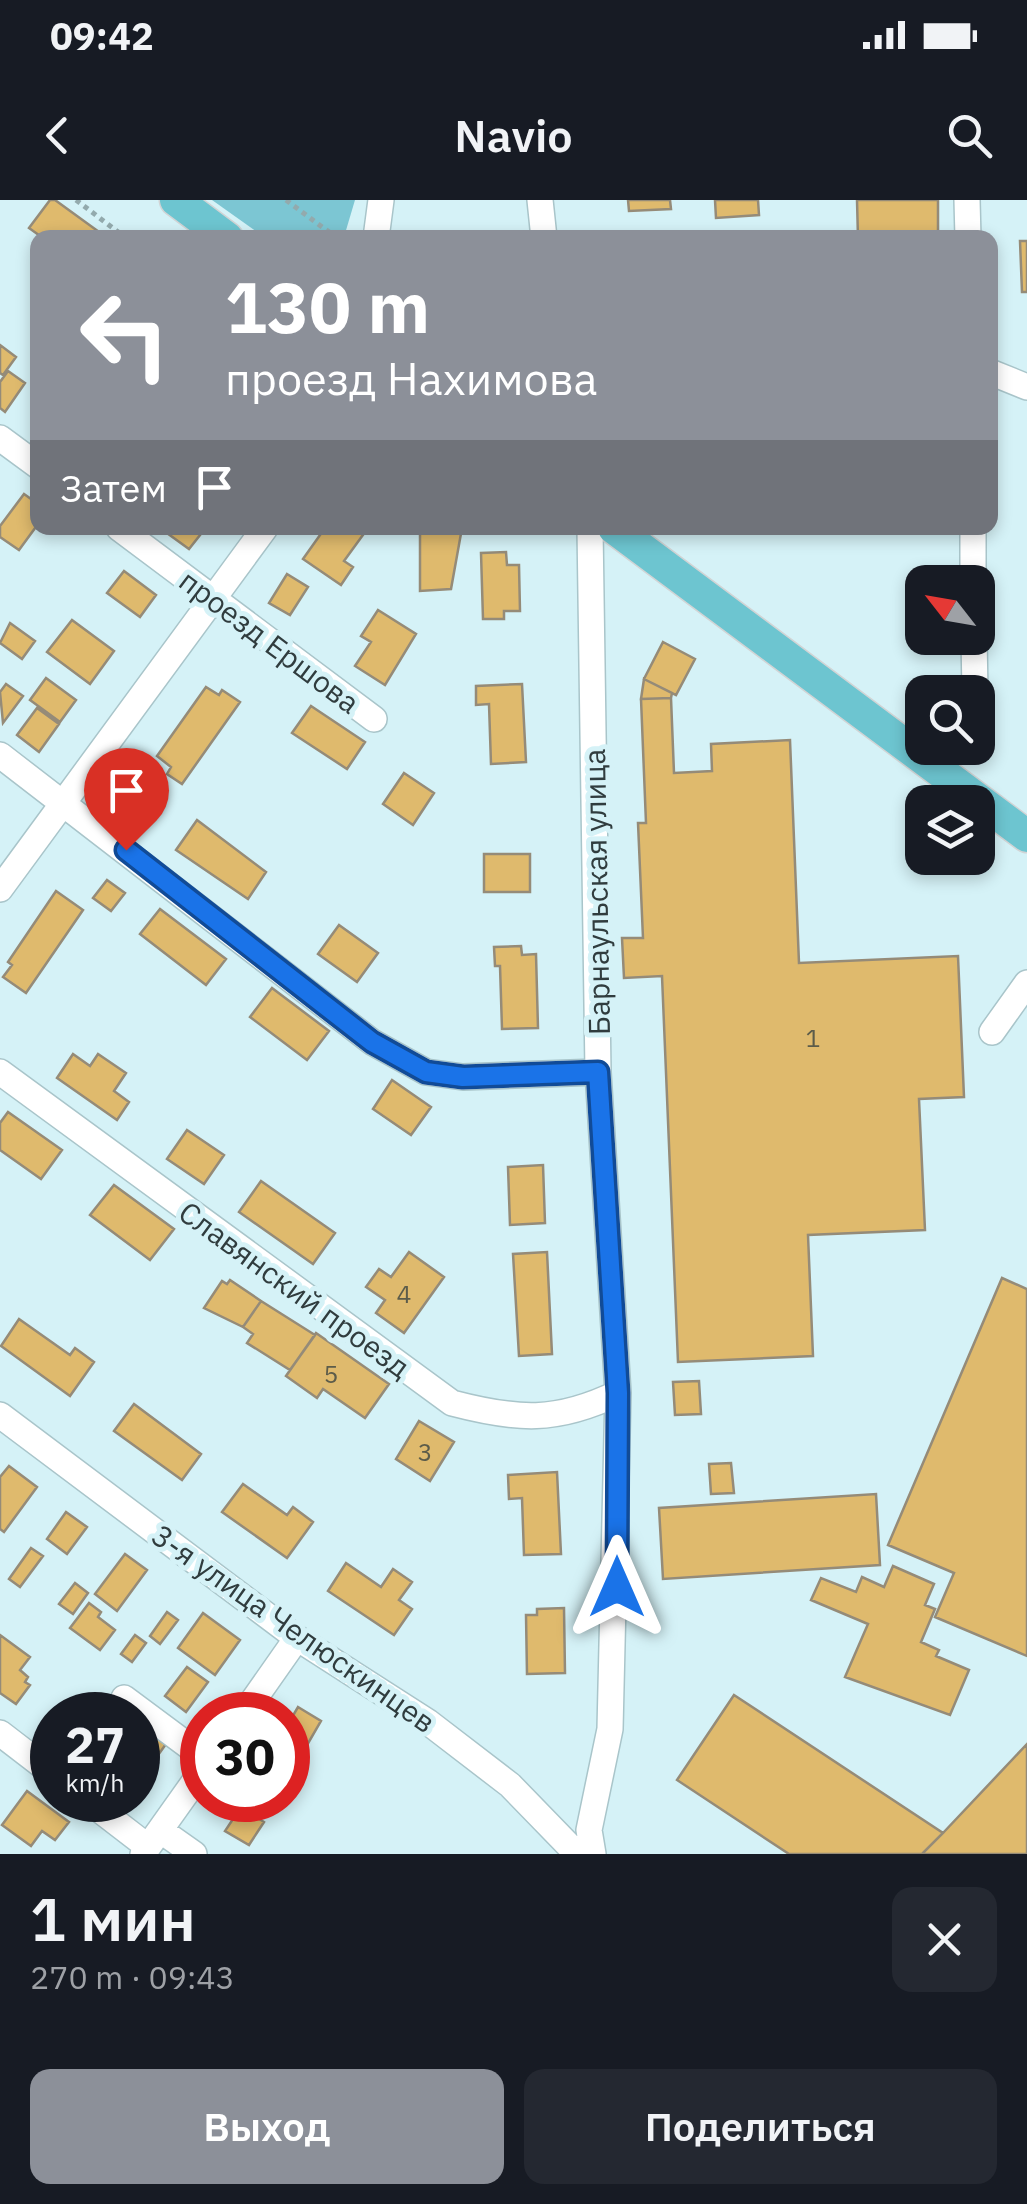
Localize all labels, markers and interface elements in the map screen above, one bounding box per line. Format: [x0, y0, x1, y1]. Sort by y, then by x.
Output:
text: 09:42 [50, 11, 154, 60]
text: Navio [454, 106, 573, 164]
icon: back [30, 108, 85, 163]
icon: search [942, 108, 997, 163]
text: 130 m [225, 261, 430, 352]
icon: left [60, 270, 190, 400]
text: проезд Нахимова [225, 349, 598, 407]
icon: arrive [187, 460, 242, 515]
text: Затем [60, 463, 167, 512]
street label: проезд Ершова [172, 560, 368, 722]
north arrow [905, 565, 995, 655]
map controls [905, 565, 995, 875]
button: search [905, 675, 995, 765]
pin [84, 748, 169, 851]
street label: Барнаульская улица [574, 748, 618, 1036]
icon: arrive [99, 763, 154, 818]
button: layers [905, 785, 995, 875]
house number: 1 [805, 1021, 821, 1054]
street label: Славянский проезд [172, 1192, 418, 1386]
house number: 4 [396, 1277, 412, 1310]
house number: 5 [323, 1357, 339, 1390]
house number: 3 [417, 1435, 433, 1468]
street label: 3-я улица Челюскинцев [145, 1515, 443, 1741]
position arrow [565, 1535, 669, 1639]
speed limit sign: 30 [180, 1692, 310, 1822]
text: 27 [65, 1712, 125, 1777]
text: km/h [66, 1766, 124, 1799]
text: 1 мин [30, 1879, 196, 1958]
button: close [892, 1887, 997, 1992]
text: 270 m · 09:43 [30, 1956, 235, 1998]
button: Выход [30, 2069, 504, 2184]
button: Поделиться [524, 2069, 997, 2184]

